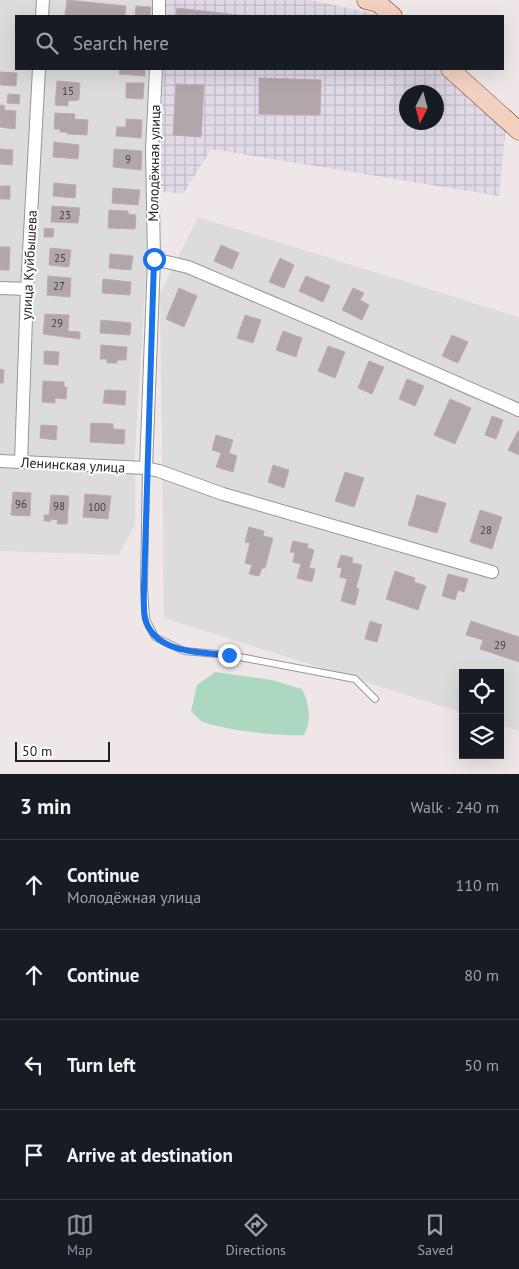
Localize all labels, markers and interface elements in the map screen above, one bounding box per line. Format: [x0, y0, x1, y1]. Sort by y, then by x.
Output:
search box [15, 15, 504, 70]
icon: search [33, 29, 61, 57]
text: Search here [73, 31, 169, 55]
house number: 15 [62, 84, 74, 98]
north arrow [399, 85, 444, 130]
street label: Молодёжная улица [144, 104, 164, 222]
house number: 9 [125, 152, 131, 166]
house number: 23 [59, 208, 71, 222]
street label: улица Куйбышева [17, 209, 41, 320]
route start [143, 248, 166, 271]
house number: 25 [54, 251, 66, 265]
house number: 27 [53, 279, 65, 293]
house number: 29 [51, 316, 63, 330]
street label: Ленинская улица [19, 453, 126, 477]
house number: 96 [15, 497, 27, 511]
house number: 98 [53, 499, 65, 513]
house number: 100 [88, 500, 106, 514]
house number: 28 [480, 523, 492, 537]
house number: 29 [494, 638, 506, 652]
route end [218, 644, 241, 667]
map controls [459, 669, 504, 759]
button: locate [459, 669, 504, 714]
button: layers [459, 714, 504, 759]
scale bar [15, 739, 110, 762]
text: 50 m [22, 742, 52, 760]
text: 3 min [20, 793, 71, 820]
text: Walk · 240 m [410, 797, 499, 817]
text: Continue [67, 863, 139, 887]
icon: ahead [20, 871, 48, 899]
text: 110 m [456, 875, 499, 895]
text: Молодёжная улица [67, 887, 201, 907]
icon: ahead [20, 961, 48, 989]
text: Continue [67, 963, 139, 987]
text: 80 m [464, 965, 499, 985]
icon: left [20, 1051, 48, 1079]
text: Turn left [67, 1053, 136, 1077]
text: 50 m [464, 1055, 499, 1075]
icon: arrive [20, 1141, 48, 1169]
text: Arrive at destination [67, 1143, 233, 1167]
tab: Map [66, 1211, 94, 1259]
tab: Directions [225, 1211, 286, 1259]
tab: Saved [418, 1211, 453, 1259]

